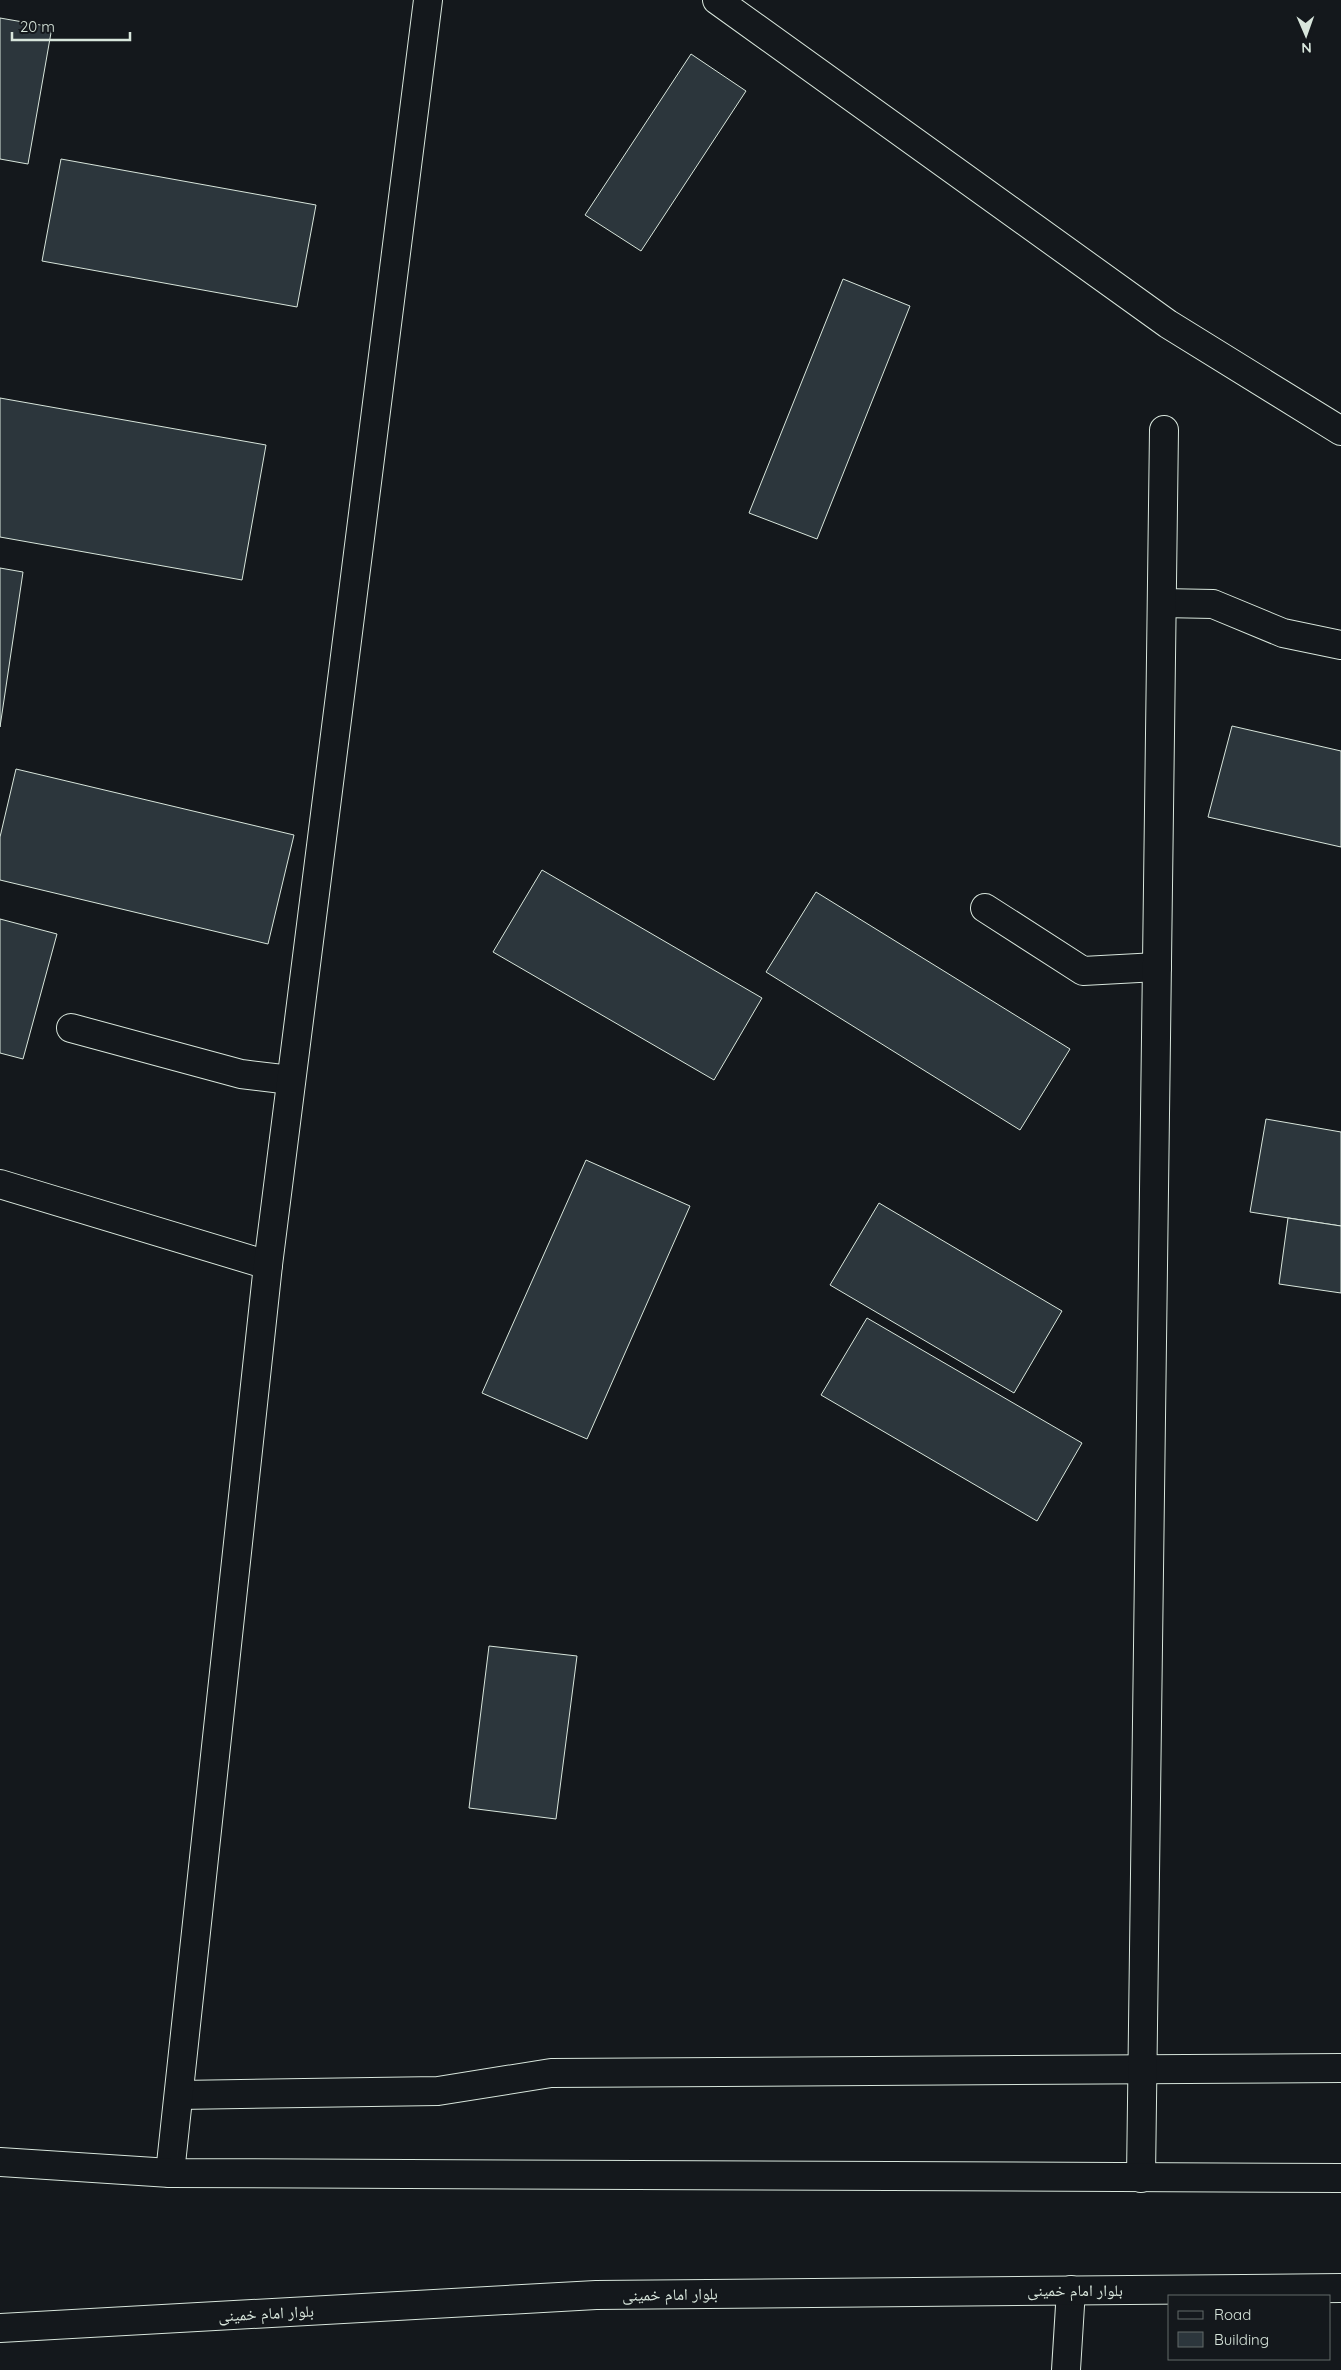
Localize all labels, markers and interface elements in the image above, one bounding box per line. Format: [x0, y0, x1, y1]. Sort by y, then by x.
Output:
scale bar [12, 10, 130, 42]
north arrow [1281, 10, 1331, 60]
text: 20 m [20, 17, 55, 36]
text: N [1301, 39, 1312, 57]
street label: بلوار امام خمینی [1027, 2280, 1123, 2301]
street label: بلوار امام خمینی [622, 2283, 718, 2306]
legend [1168, 2295, 1331, 2360]
street label: بلوار امام خمینی [218, 2301, 314, 2326]
text: Road [1214, 2305, 1251, 2324]
text: Building [1214, 2330, 1269, 2349]

